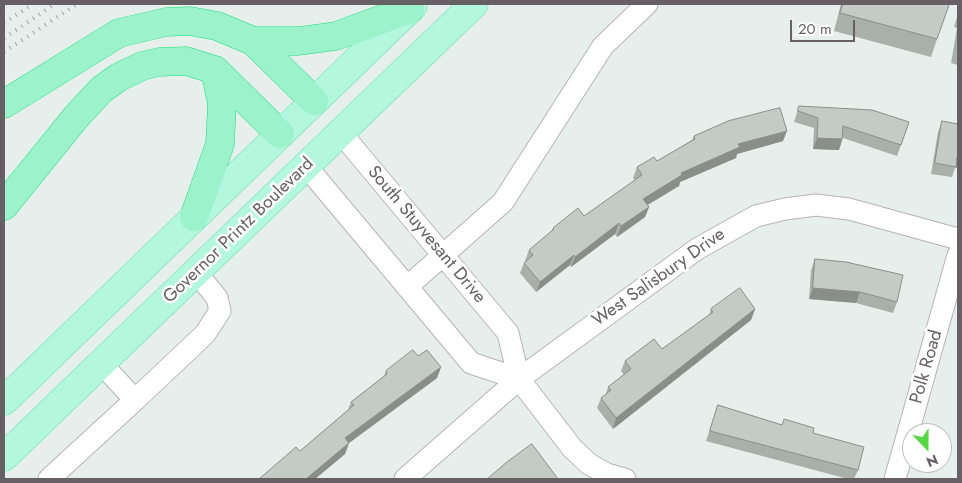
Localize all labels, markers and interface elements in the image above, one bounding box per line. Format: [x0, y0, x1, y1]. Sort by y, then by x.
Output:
scale bar [792, 10, 857, 42]
text: 20 m [798, 18, 832, 40]
street label: Governor Printz Boulevard [159, 154, 319, 308]
street label: South Stuyvesant Drive [362, 162, 490, 308]
street label: West Salisbury Drive [589, 224, 729, 332]
street label: Polk Road [906, 328, 948, 406]
north arrow [902, 423, 952, 473]
text: N [923, 450, 941, 472]

